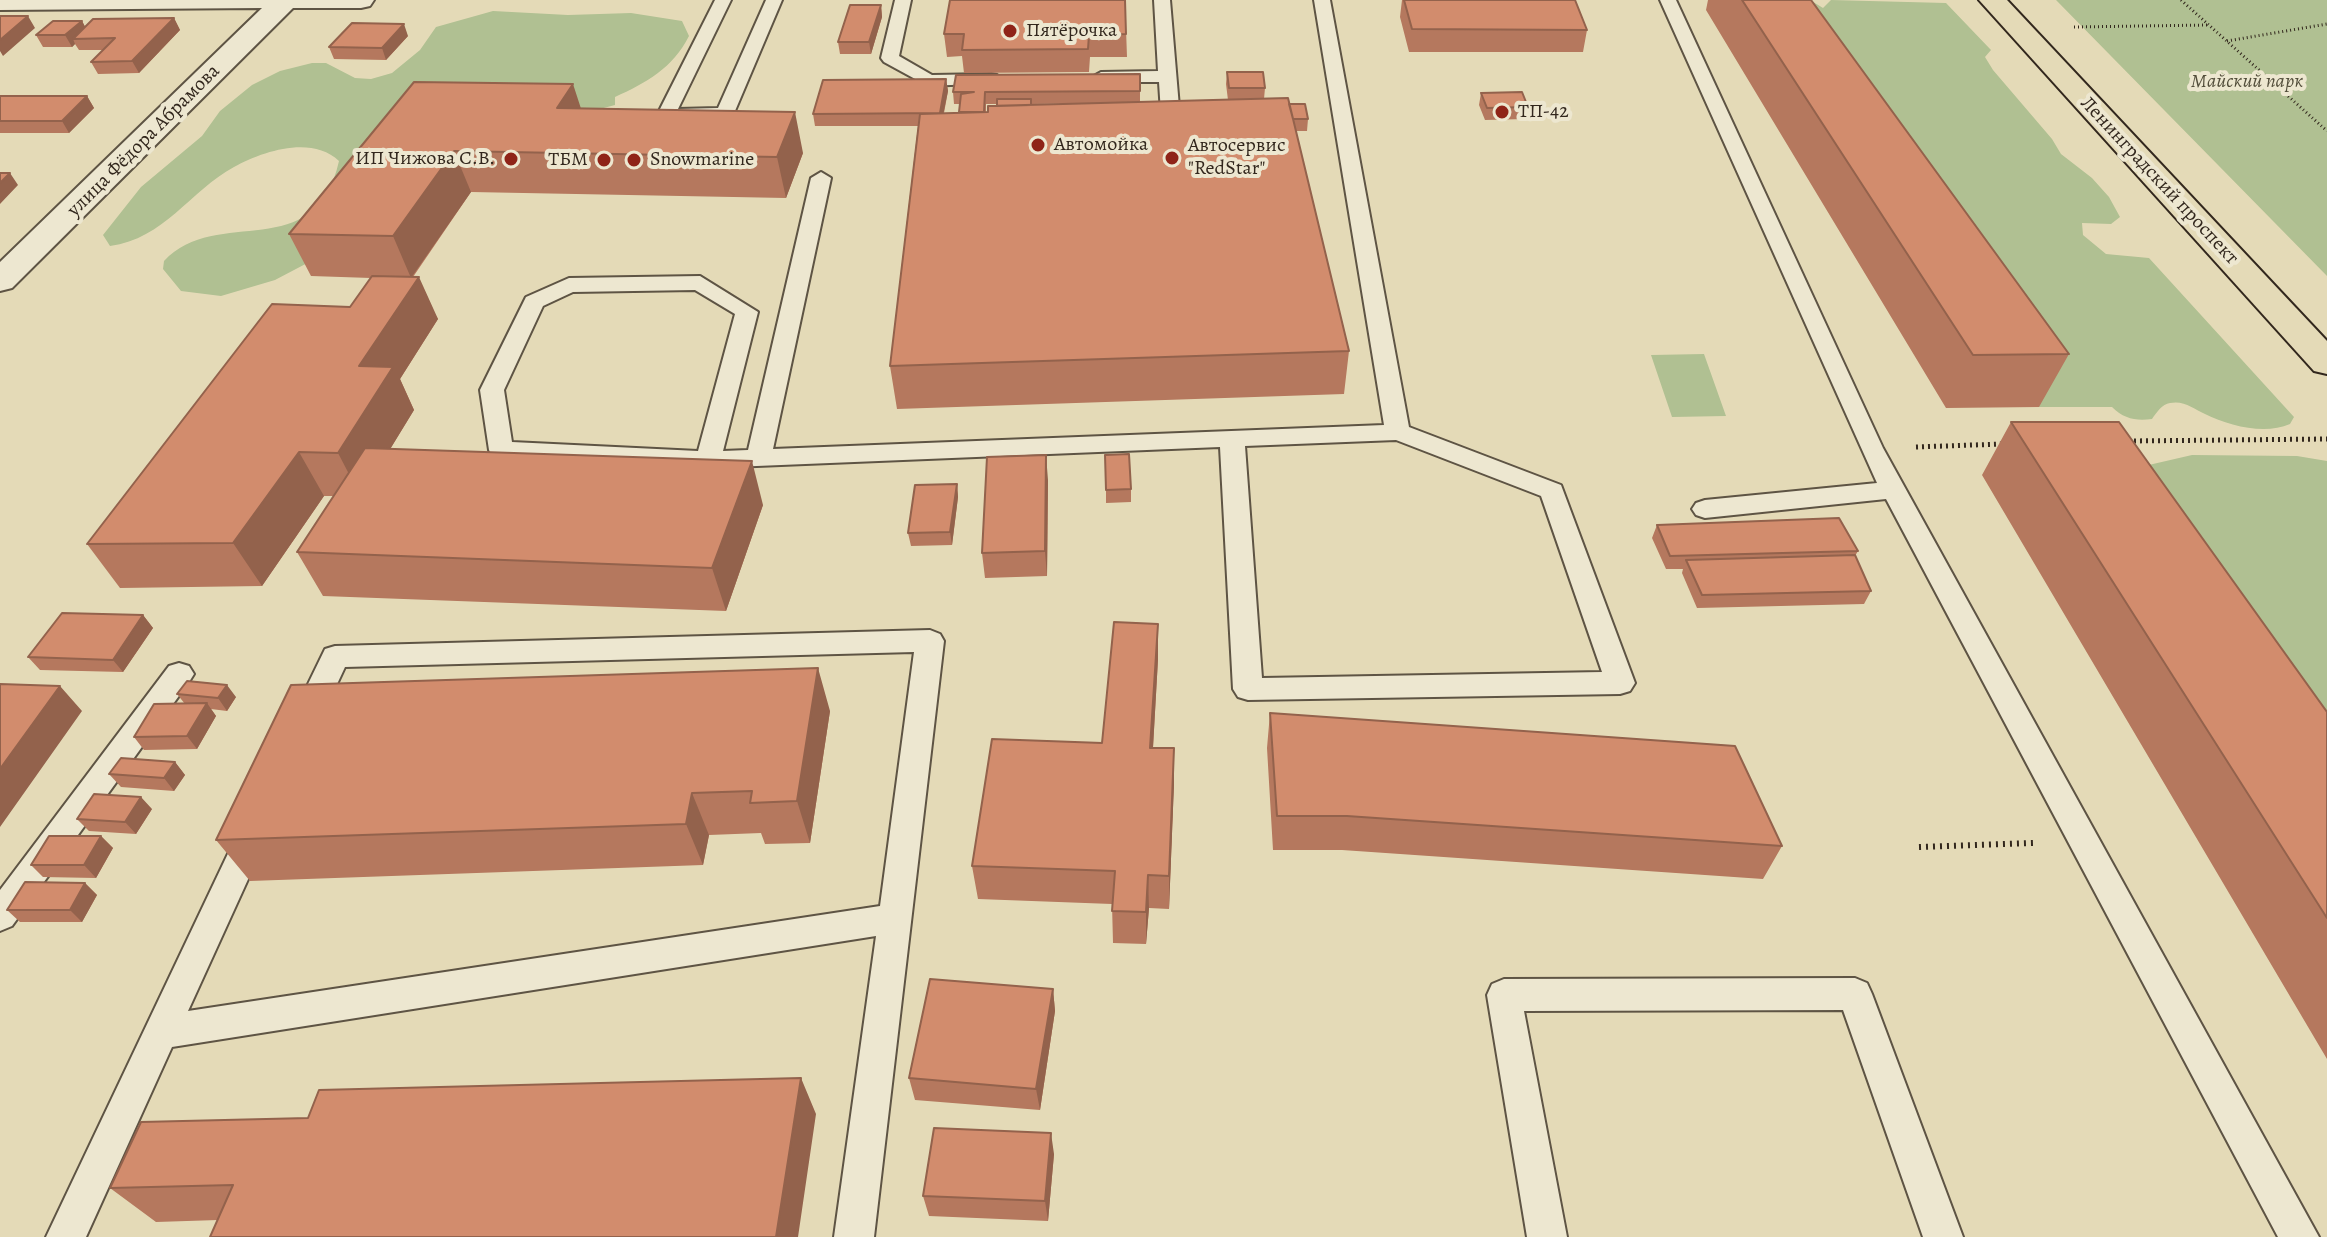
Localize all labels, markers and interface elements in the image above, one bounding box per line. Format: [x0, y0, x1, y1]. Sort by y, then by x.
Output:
place label: Пятёрочка [1026, 19, 1117, 43]
marker: Пятёрочка [1001, 22, 1019, 40]
street label: улица Фёдора Абрамова [63, 60, 225, 222]
park label: Майский парк [2191, 70, 2303, 94]
street label: Ленинградский проспект [2075, 92, 2243, 270]
place label: ТП-42 [1518, 100, 1569, 124]
marker: ТП-42 [1493, 103, 1511, 121]
place label: Автомойка [1054, 133, 1148, 157]
place label: Автосервис "RedStar" [1188, 134, 1286, 181]
marker: Автомойка [1029, 136, 1047, 154]
place label: ИП Чижова С.В. [355, 147, 495, 171]
place label: ТБМ [548, 148, 588, 172]
place label: Snowmarine [650, 148, 754, 172]
marker: Автосервис "RedStar" [1163, 149, 1181, 167]
marker: ИП Чижова С.В. [502, 150, 520, 168]
marker: ТБМ [595, 151, 613, 169]
marker: Snowmarine [625, 151, 643, 169]

